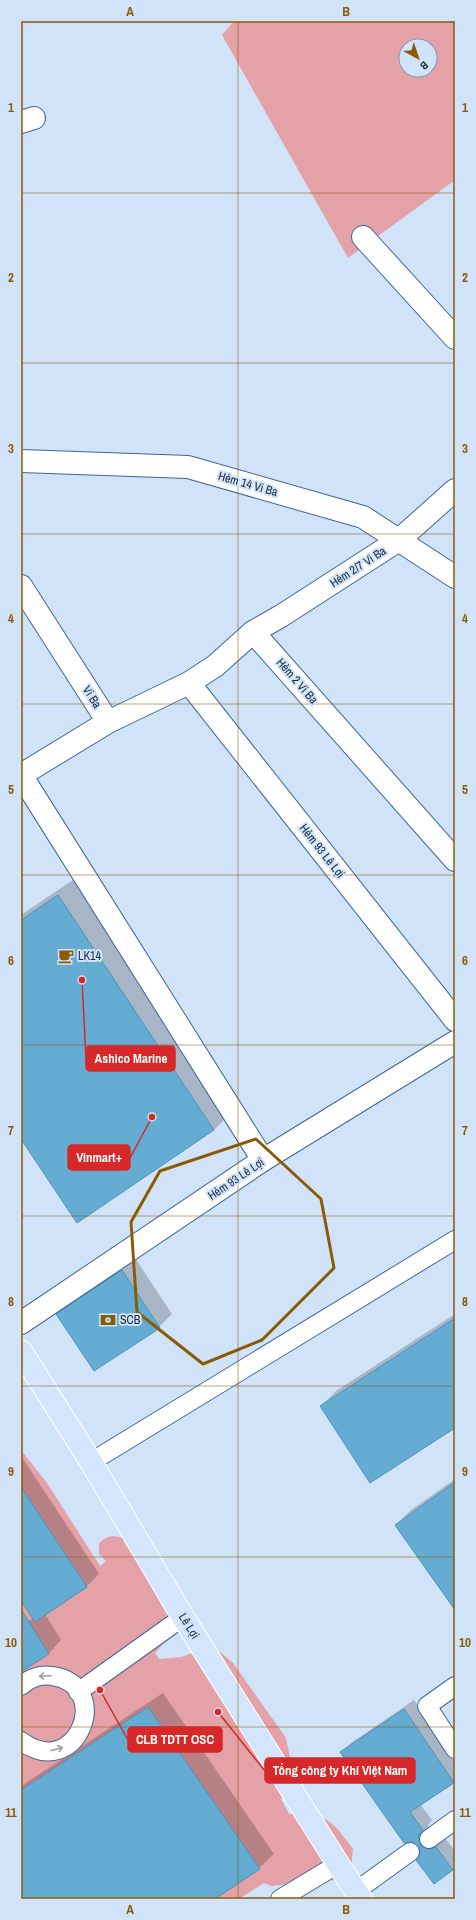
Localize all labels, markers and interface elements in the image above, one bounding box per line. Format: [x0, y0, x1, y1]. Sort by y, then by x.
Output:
text: A [126, 3, 134, 20]
text: B [342, 3, 350, 20]
north arrow [398, 38, 438, 78]
text: B [417, 58, 431, 73]
text: 1 [8, 99, 14, 116]
text: 1 [462, 99, 468, 116]
text: 2 [8, 269, 14, 286]
text: 2 [462, 269, 468, 286]
text: 3 [8, 440, 14, 457]
text: 3 [462, 440, 468, 457]
street label: Hẻm 14 Vi Ba [216, 468, 280, 500]
street label: Hẻm 2/7 Vi Ba [327, 543, 390, 591]
text: 4 [8, 610, 14, 627]
text: 4 [462, 610, 468, 627]
street label: Hẻm 2 Vi Ba [273, 655, 322, 708]
street label: Vi Ba [79, 683, 105, 712]
text: 5 [8, 781, 14, 798]
text: 5 [462, 781, 468, 798]
street label: Hẻm 93 Lê Lợi [296, 821, 348, 881]
cafe icon: LK14 [57, 947, 75, 965]
place label: LK14 [78, 948, 102, 964]
text: 6 [8, 952, 14, 969]
text: 6 [462, 952, 468, 969]
callout: Ashico Marine [86, 1046, 175, 1071]
text: Ashico Marine [95, 1050, 167, 1067]
text: 7 [8, 1122, 14, 1139]
text: 7 [462, 1122, 468, 1139]
callout: Vinmart+ [68, 1145, 130, 1170]
text: Vinmart+ [76, 1149, 122, 1166]
street label: Hẻm 93 Lê Lợi [205, 1154, 267, 1204]
text: 8 [8, 1293, 14, 1310]
text: 8 [462, 1293, 468, 1310]
bank icon: SCB [99, 1311, 117, 1329]
place label: SCB [120, 1312, 141, 1328]
text: 9 [8, 1463, 14, 1480]
text: 9 [462, 1463, 468, 1480]
street label: Lê Lợi [175, 1610, 203, 1642]
text: 10 [5, 1634, 17, 1651]
text: 10 [459, 1634, 471, 1651]
one-way arrow [39, 1673, 52, 1680]
callout: CLB TDTT OSC [128, 1727, 222, 1752]
text: CLB TDTT OSC [136, 1731, 214, 1748]
one-way arrow [50, 1745, 63, 1752]
callout: Tổng công ty Khí Việt Nam [265, 1758, 415, 1783]
text: Tổng công ty Khí Việt Nam [273, 1762, 407, 1779]
text: 11 [5, 1804, 17, 1821]
text: 11 [459, 1804, 471, 1821]
text: A [126, 1901, 134, 1918]
text: B [342, 1901, 350, 1918]

